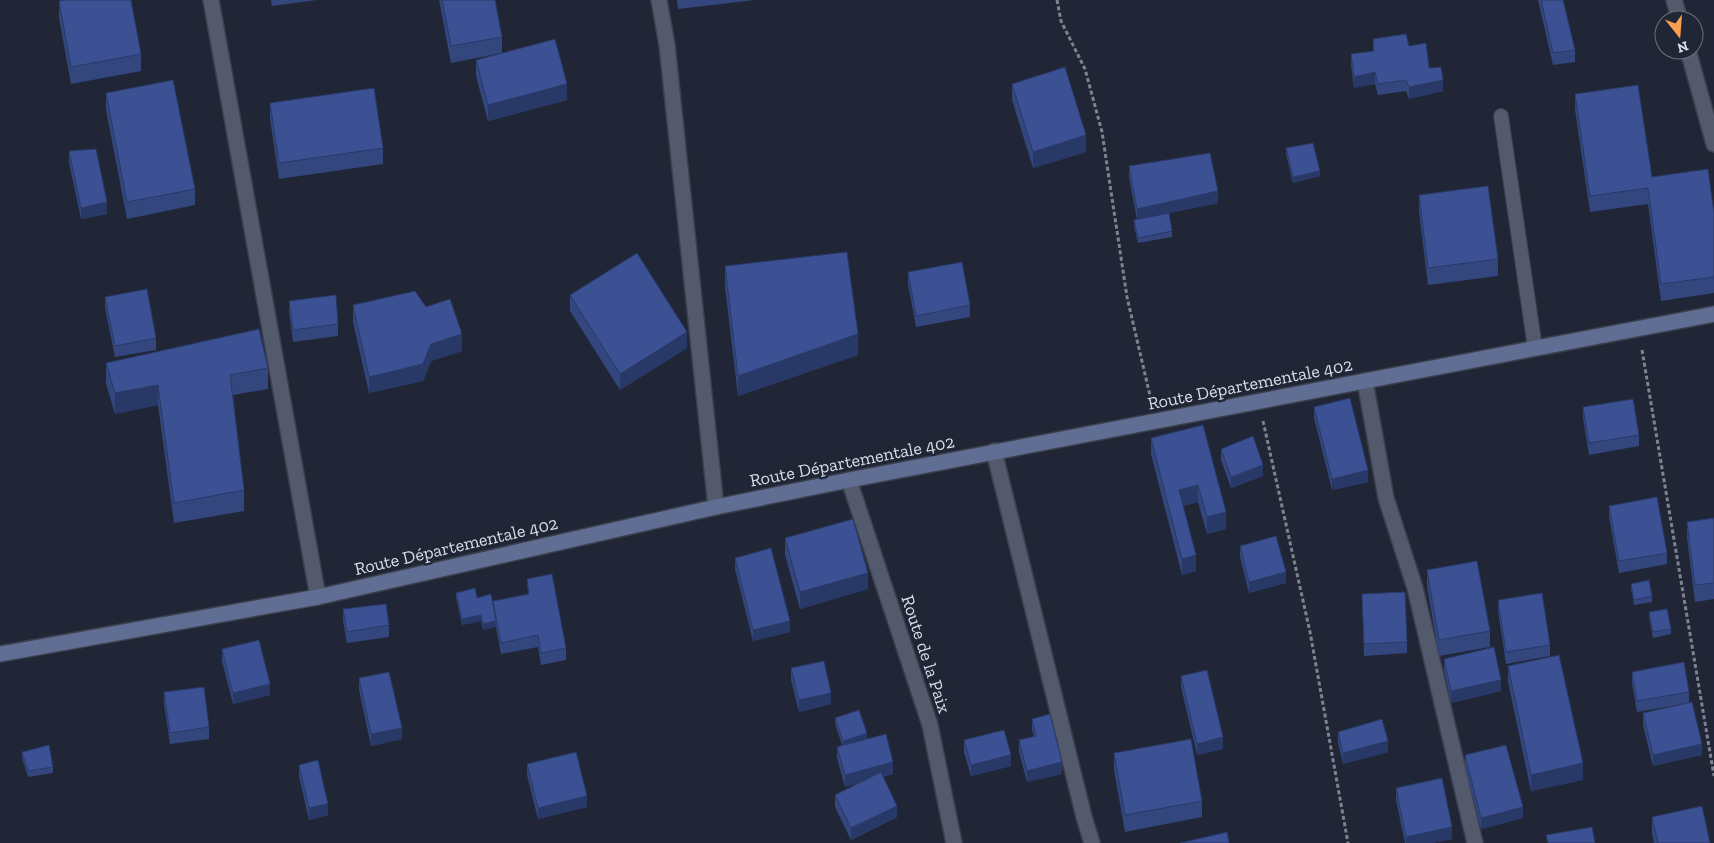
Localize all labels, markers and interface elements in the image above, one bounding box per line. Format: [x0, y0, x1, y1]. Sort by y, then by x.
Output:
north arrow [1654, 10, 1704, 60]
text: N [1675, 37, 1690, 57]
street label: Route Départementale 402 [1146, 353, 1354, 415]
street label: Route Départementale 402 [748, 430, 956, 492]
street label: Route Départementale 402 [352, 512, 560, 580]
street label: Route de la Paix [897, 592, 955, 716]

